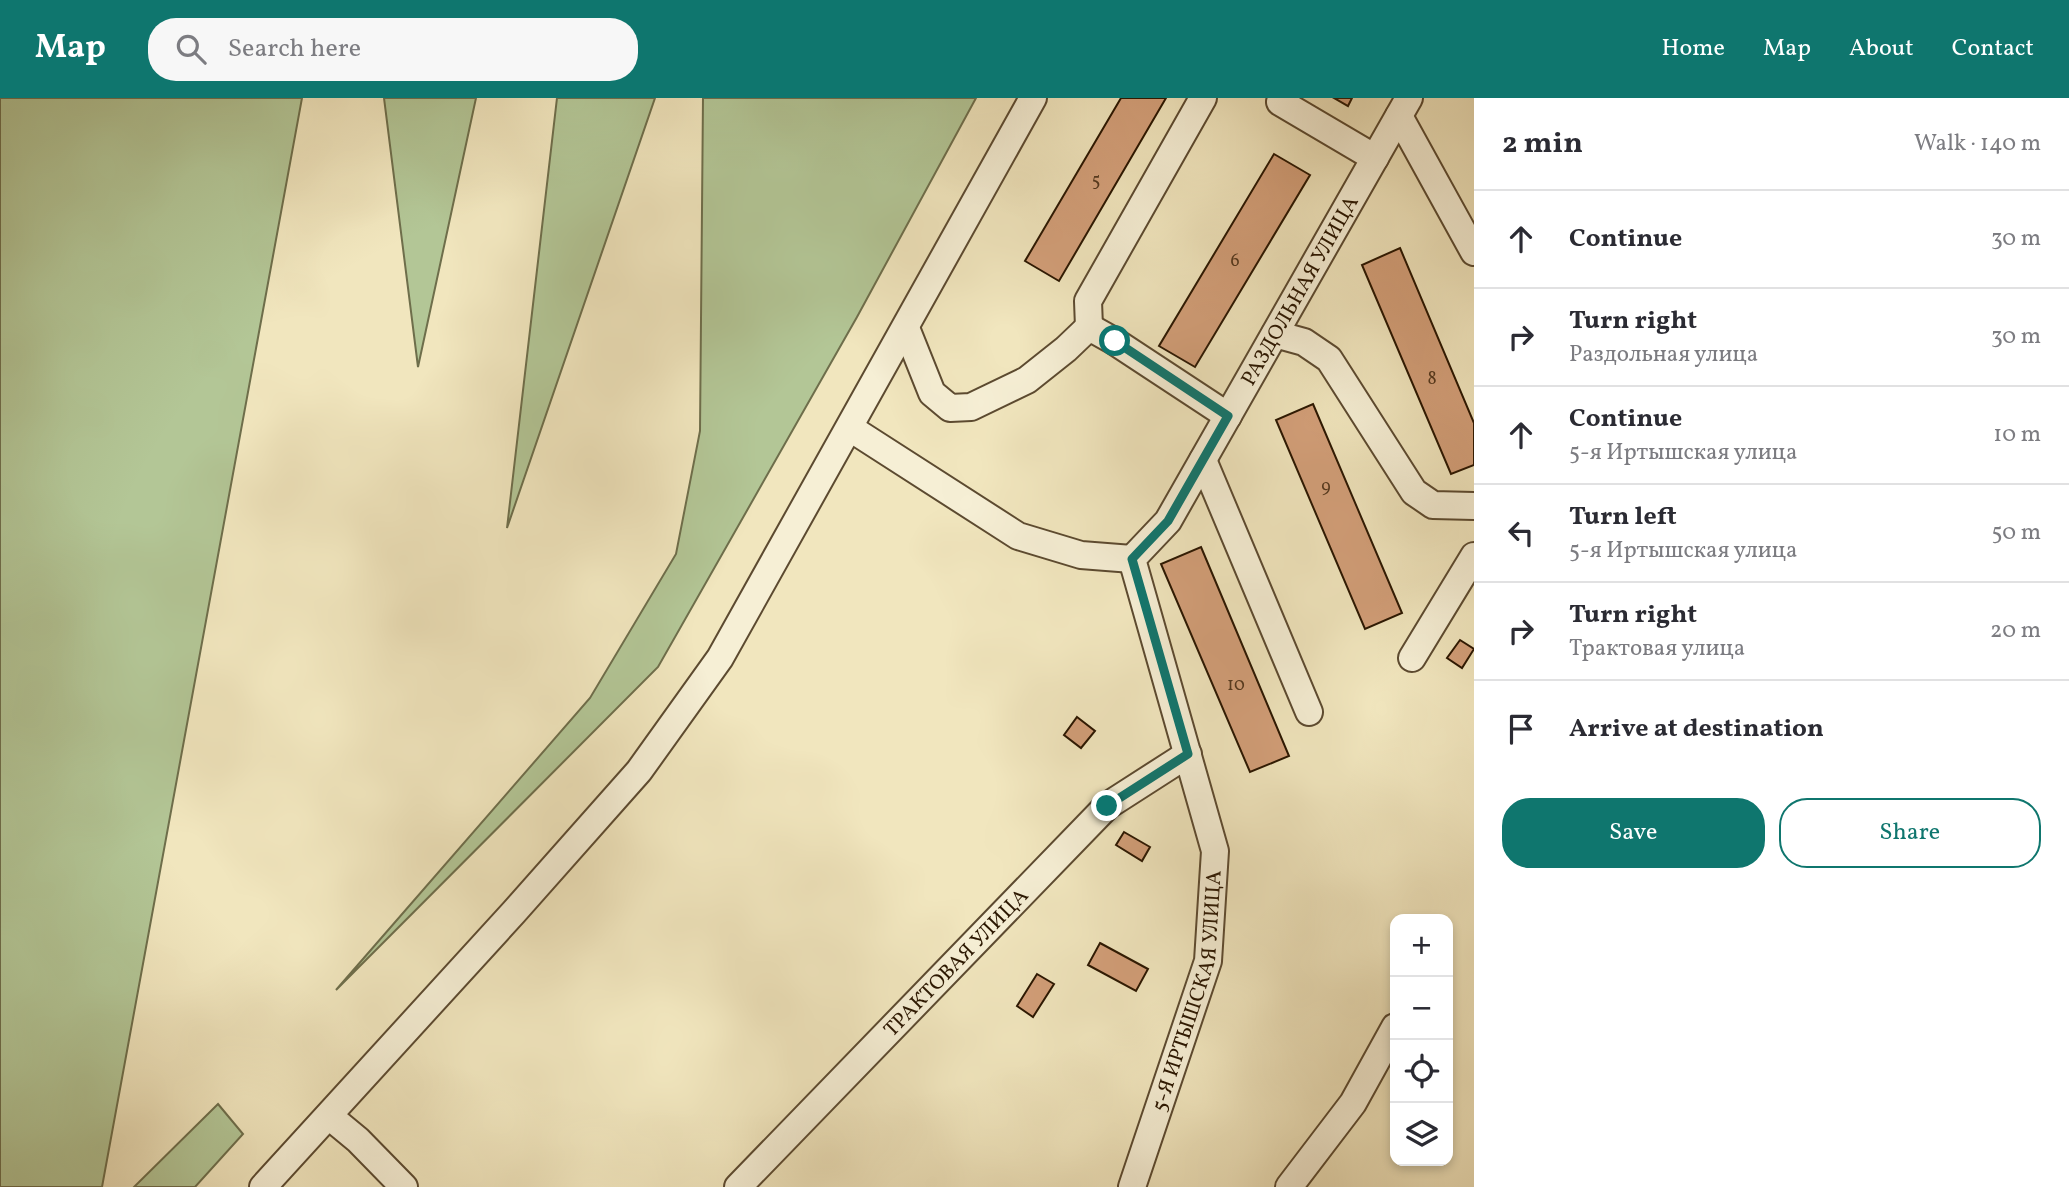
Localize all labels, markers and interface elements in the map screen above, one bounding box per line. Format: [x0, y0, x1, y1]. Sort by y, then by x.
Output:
search box [148, 18, 638, 81]
text: Map [35, 26, 106, 72]
icon: search [172, 30, 210, 68]
text: Search here [228, 31, 361, 67]
text: Home [1661, 32, 1725, 66]
text: Map [1763, 32, 1811, 66]
text: About [1849, 32, 1914, 66]
text: Contact [1952, 32, 2034, 66]
text: 2 min [1502, 123, 1583, 165]
text: Walk · 140 m [1914, 128, 2041, 160]
house number: 5 [1092, 169, 1100, 194]
street label: РАЗДОЛЬНАЯ УЛИЦА [1235, 191, 1367, 392]
icon: ahead [1502, 220, 1540, 258]
text: Continue [1569, 221, 1682, 257]
text: 30 m [1991, 223, 2041, 255]
house number: 6 [1230, 249, 1240, 274]
text: Turn right [1569, 303, 1697, 339]
icon: right [1502, 318, 1540, 356]
text: 30 m [1991, 321, 2041, 353]
route start [1099, 325, 1130, 356]
text: Раздольная улица [1569, 339, 1758, 371]
house number: 8 [1427, 367, 1437, 392]
text: Continue [1569, 401, 1682, 437]
icon: ahead [1502, 416, 1540, 454]
text: 10 m [1993, 419, 2041, 451]
text: 5-я Иртышская улица [1569, 437, 1797, 469]
house number: 9 [1321, 475, 1331, 500]
text: Turn left [1569, 499, 1677, 535]
icon: left [1502, 514, 1540, 552]
text: 50 m [1992, 517, 2041, 549]
text: 5-я Иртышская улица [1569, 535, 1797, 567]
text: Turn right [1569, 597, 1697, 633]
icon: right [1502, 612, 1540, 650]
text: 20 m [1990, 615, 2041, 647]
text: Трактовая улица [1569, 633, 1745, 665]
house number: 10 [1227, 673, 1245, 698]
icon: arrive [1502, 710, 1540, 748]
text: Arrive at destination [1569, 711, 1824, 747]
route end [1091, 790, 1122, 821]
button: Save [1502, 798, 1765, 868]
button: Share [1779, 798, 2041, 868]
street label: 5-Я ИРТЫШСКАЯ УЛИЦА [1145, 869, 1230, 1116]
street label: ТРАКТОВАЯ УЛИЦА [878, 882, 1036, 1044]
map controls [1390, 914, 1453, 1166]
button: + [1390, 914, 1453, 977]
button: − [1390, 977, 1453, 1040]
button: locate [1390, 1040, 1453, 1103]
button: layers [1390, 1103, 1453, 1166]

